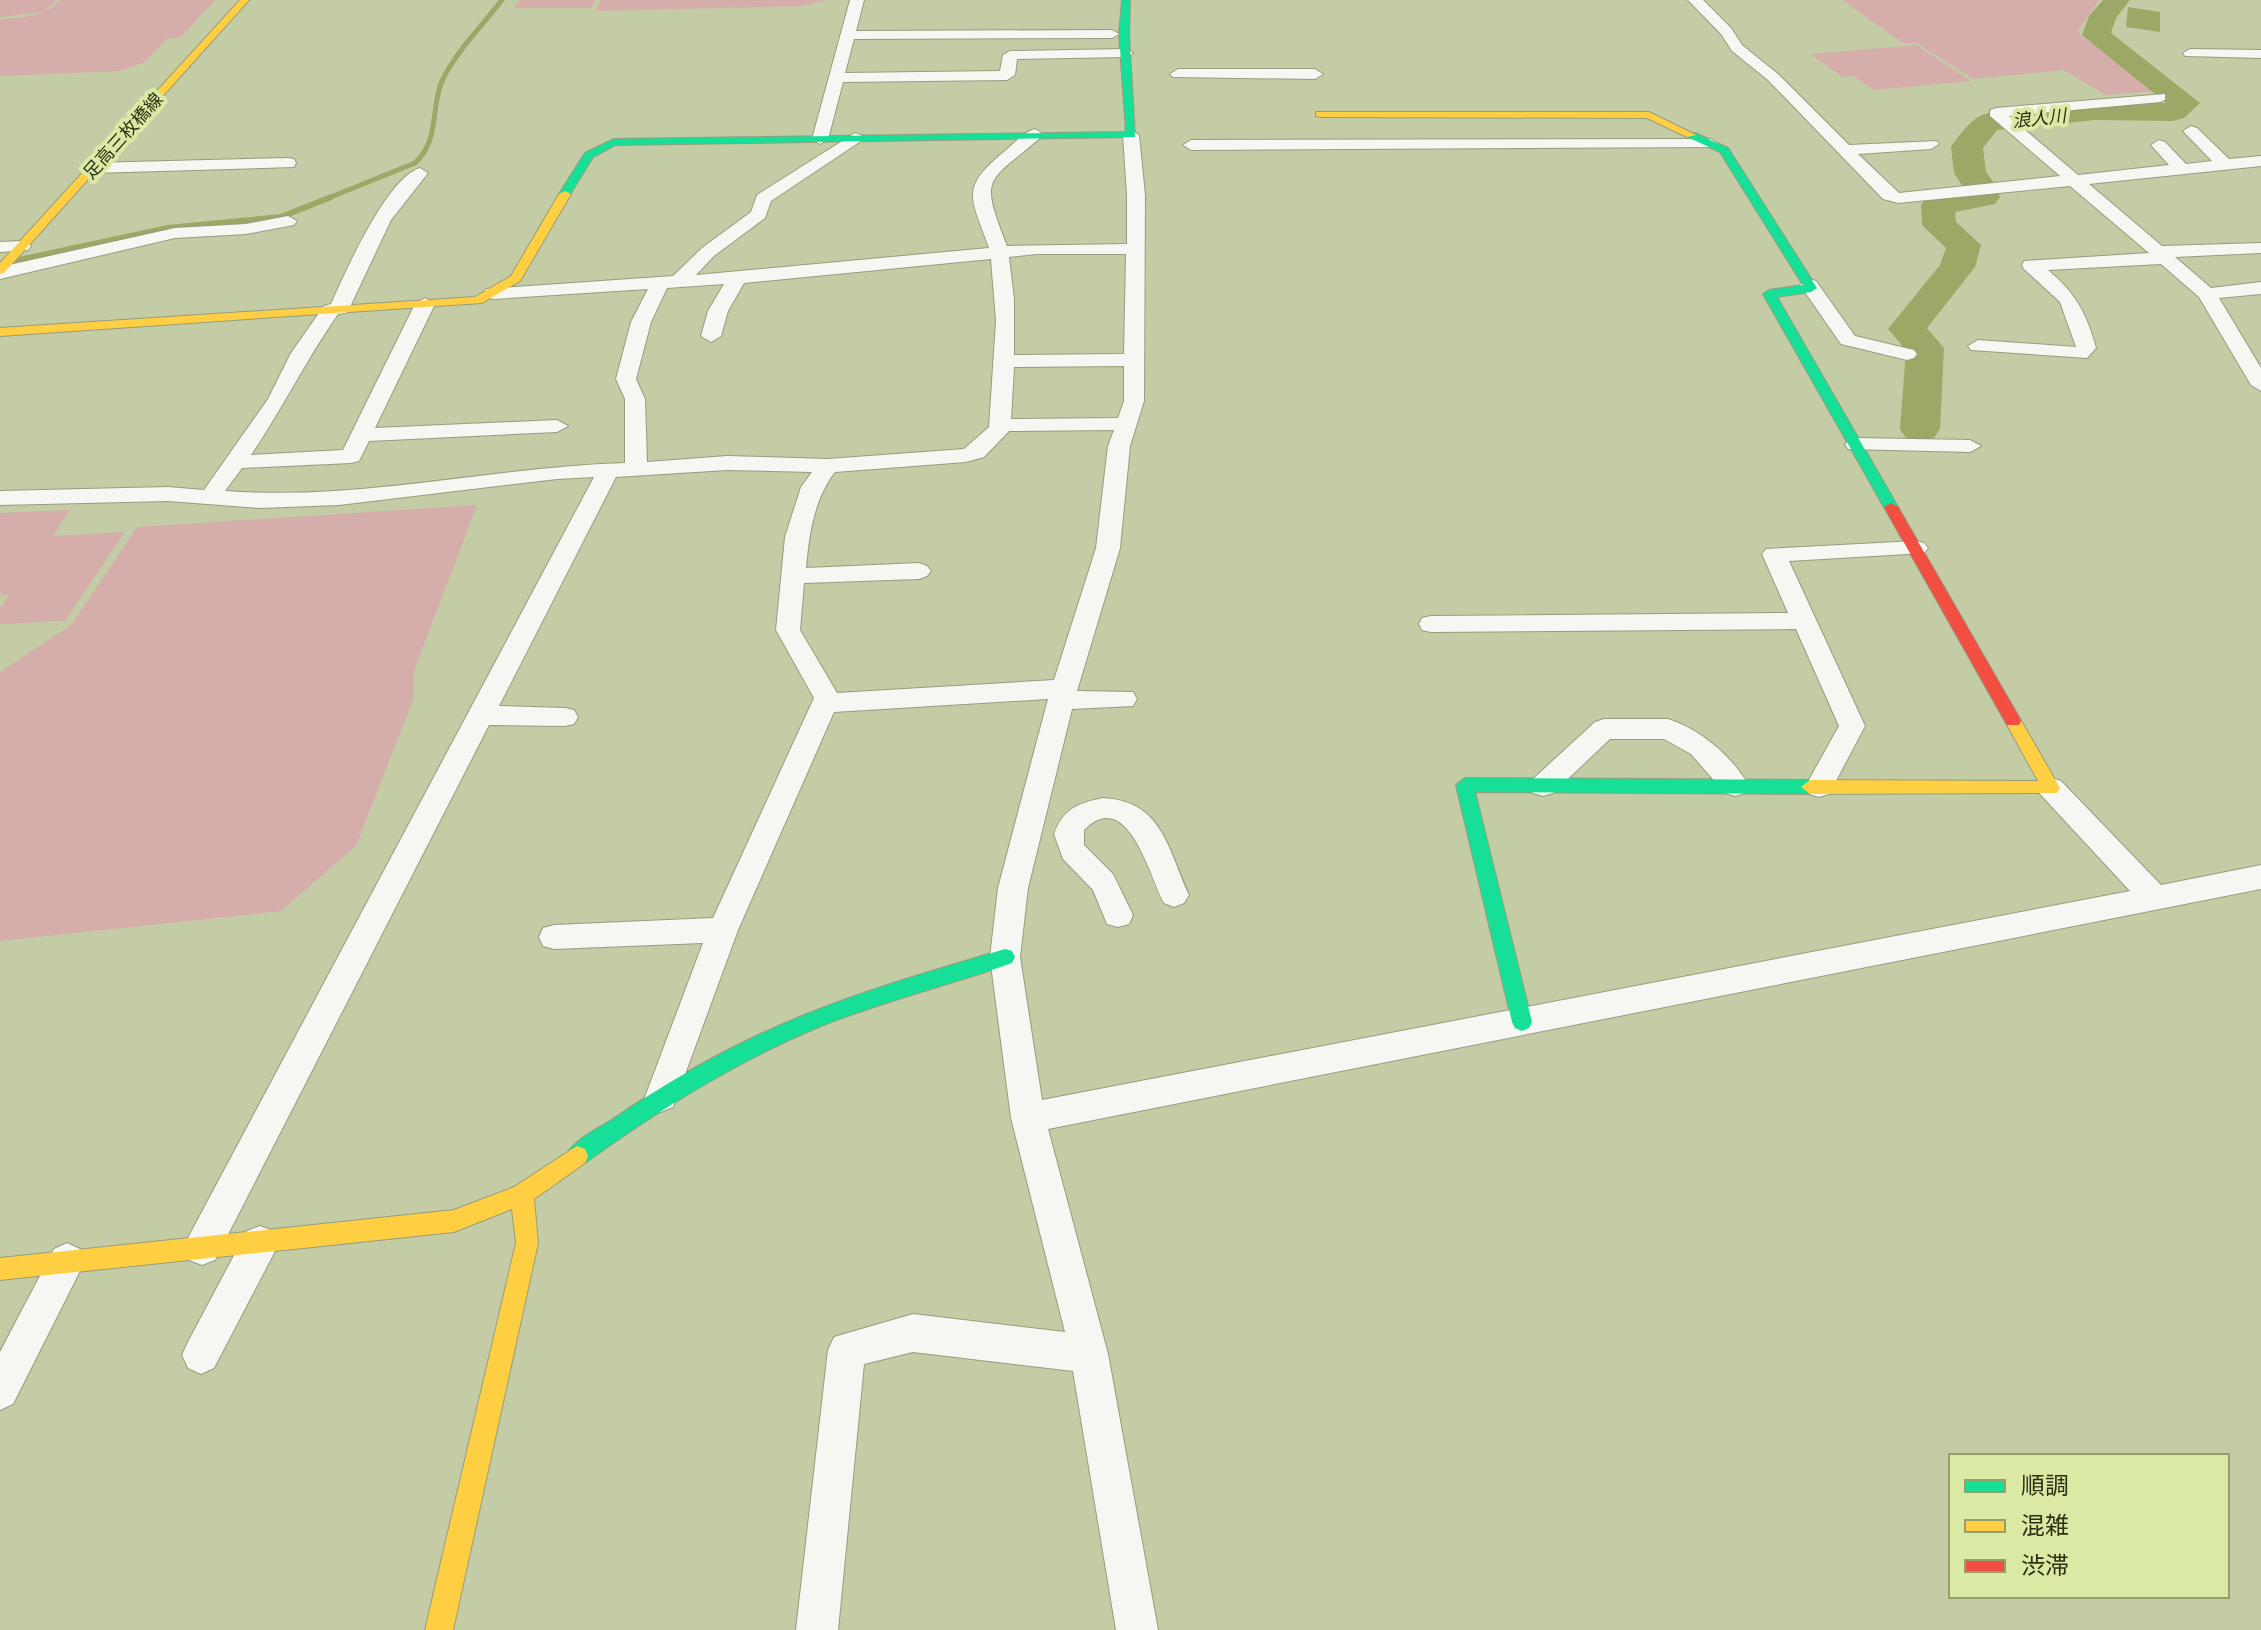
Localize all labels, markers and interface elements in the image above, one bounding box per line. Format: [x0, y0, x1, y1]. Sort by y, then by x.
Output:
street label: 足高三枚橋線 [76, 86, 168, 184]
water label: 浪人川 [2011, 101, 2069, 133]
legend [1949, 1454, 2229, 1598]
text: 順調 [2021, 1466, 2069, 1501]
text: 混雑 [2021, 1506, 2069, 1541]
text: 渋滞 [2021, 1546, 2069, 1581]

